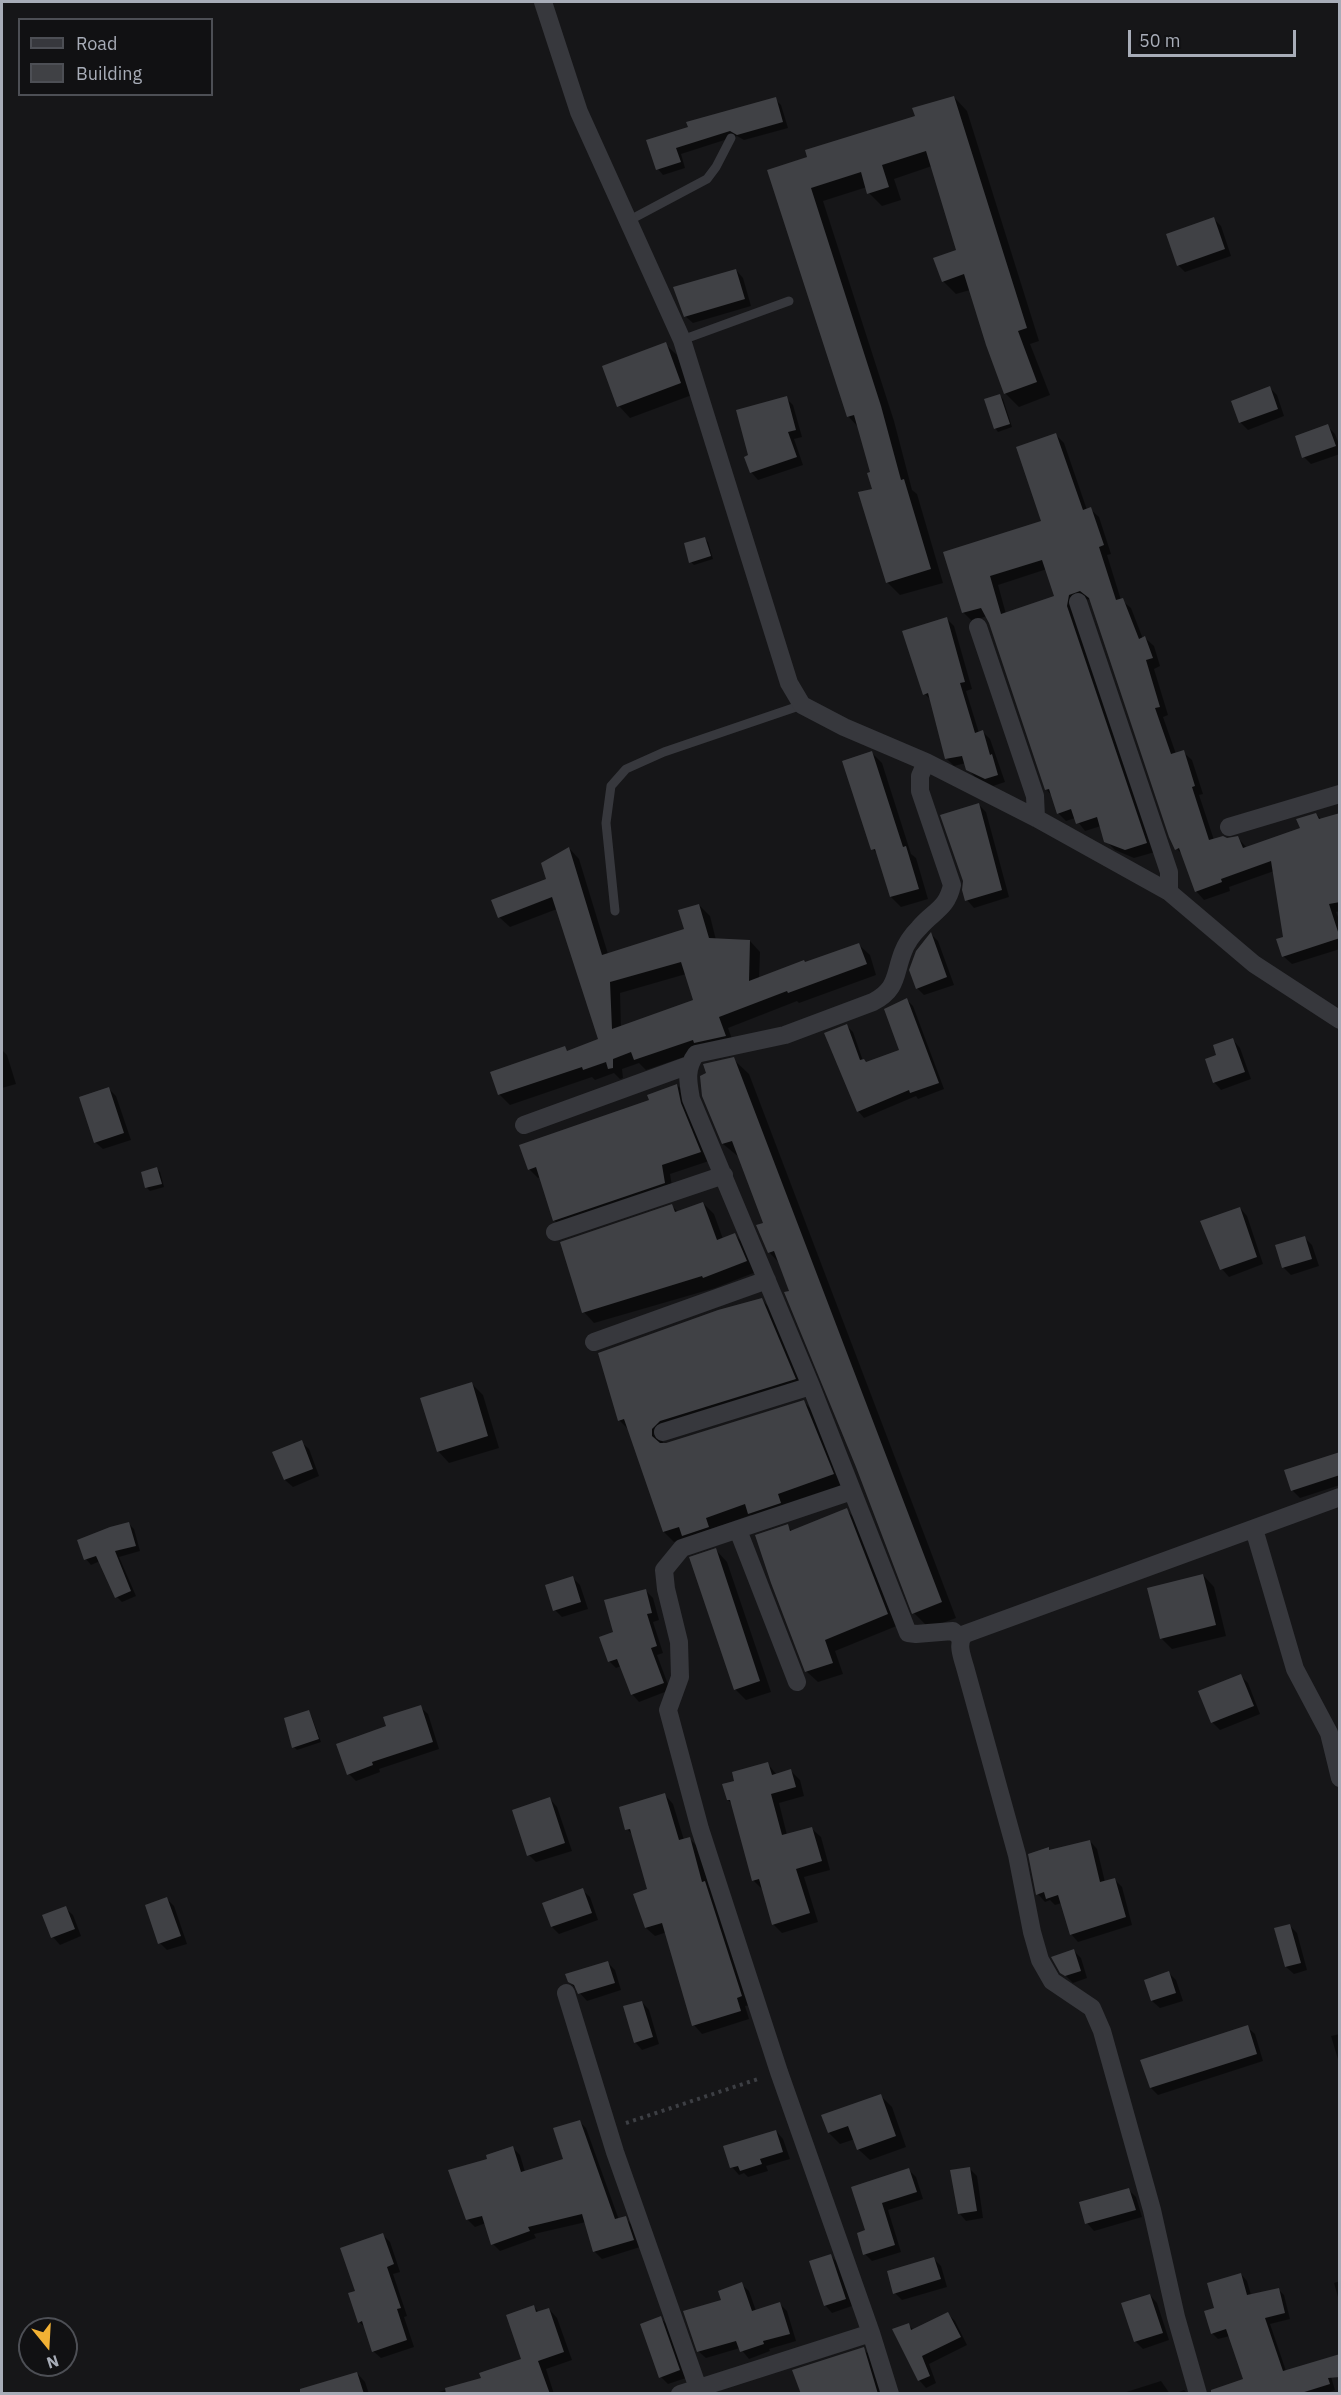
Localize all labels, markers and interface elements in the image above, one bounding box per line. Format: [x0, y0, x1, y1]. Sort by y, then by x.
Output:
legend [18, 18, 213, 96]
scale bar [1131, 18, 1299, 56]
text: 50 m [1139, 29, 1181, 52]
text: Road [76, 32, 117, 55]
text: Building [76, 62, 142, 85]
north arrow [18, 2317, 78, 2377]
text: N [44, 2351, 62, 2374]

